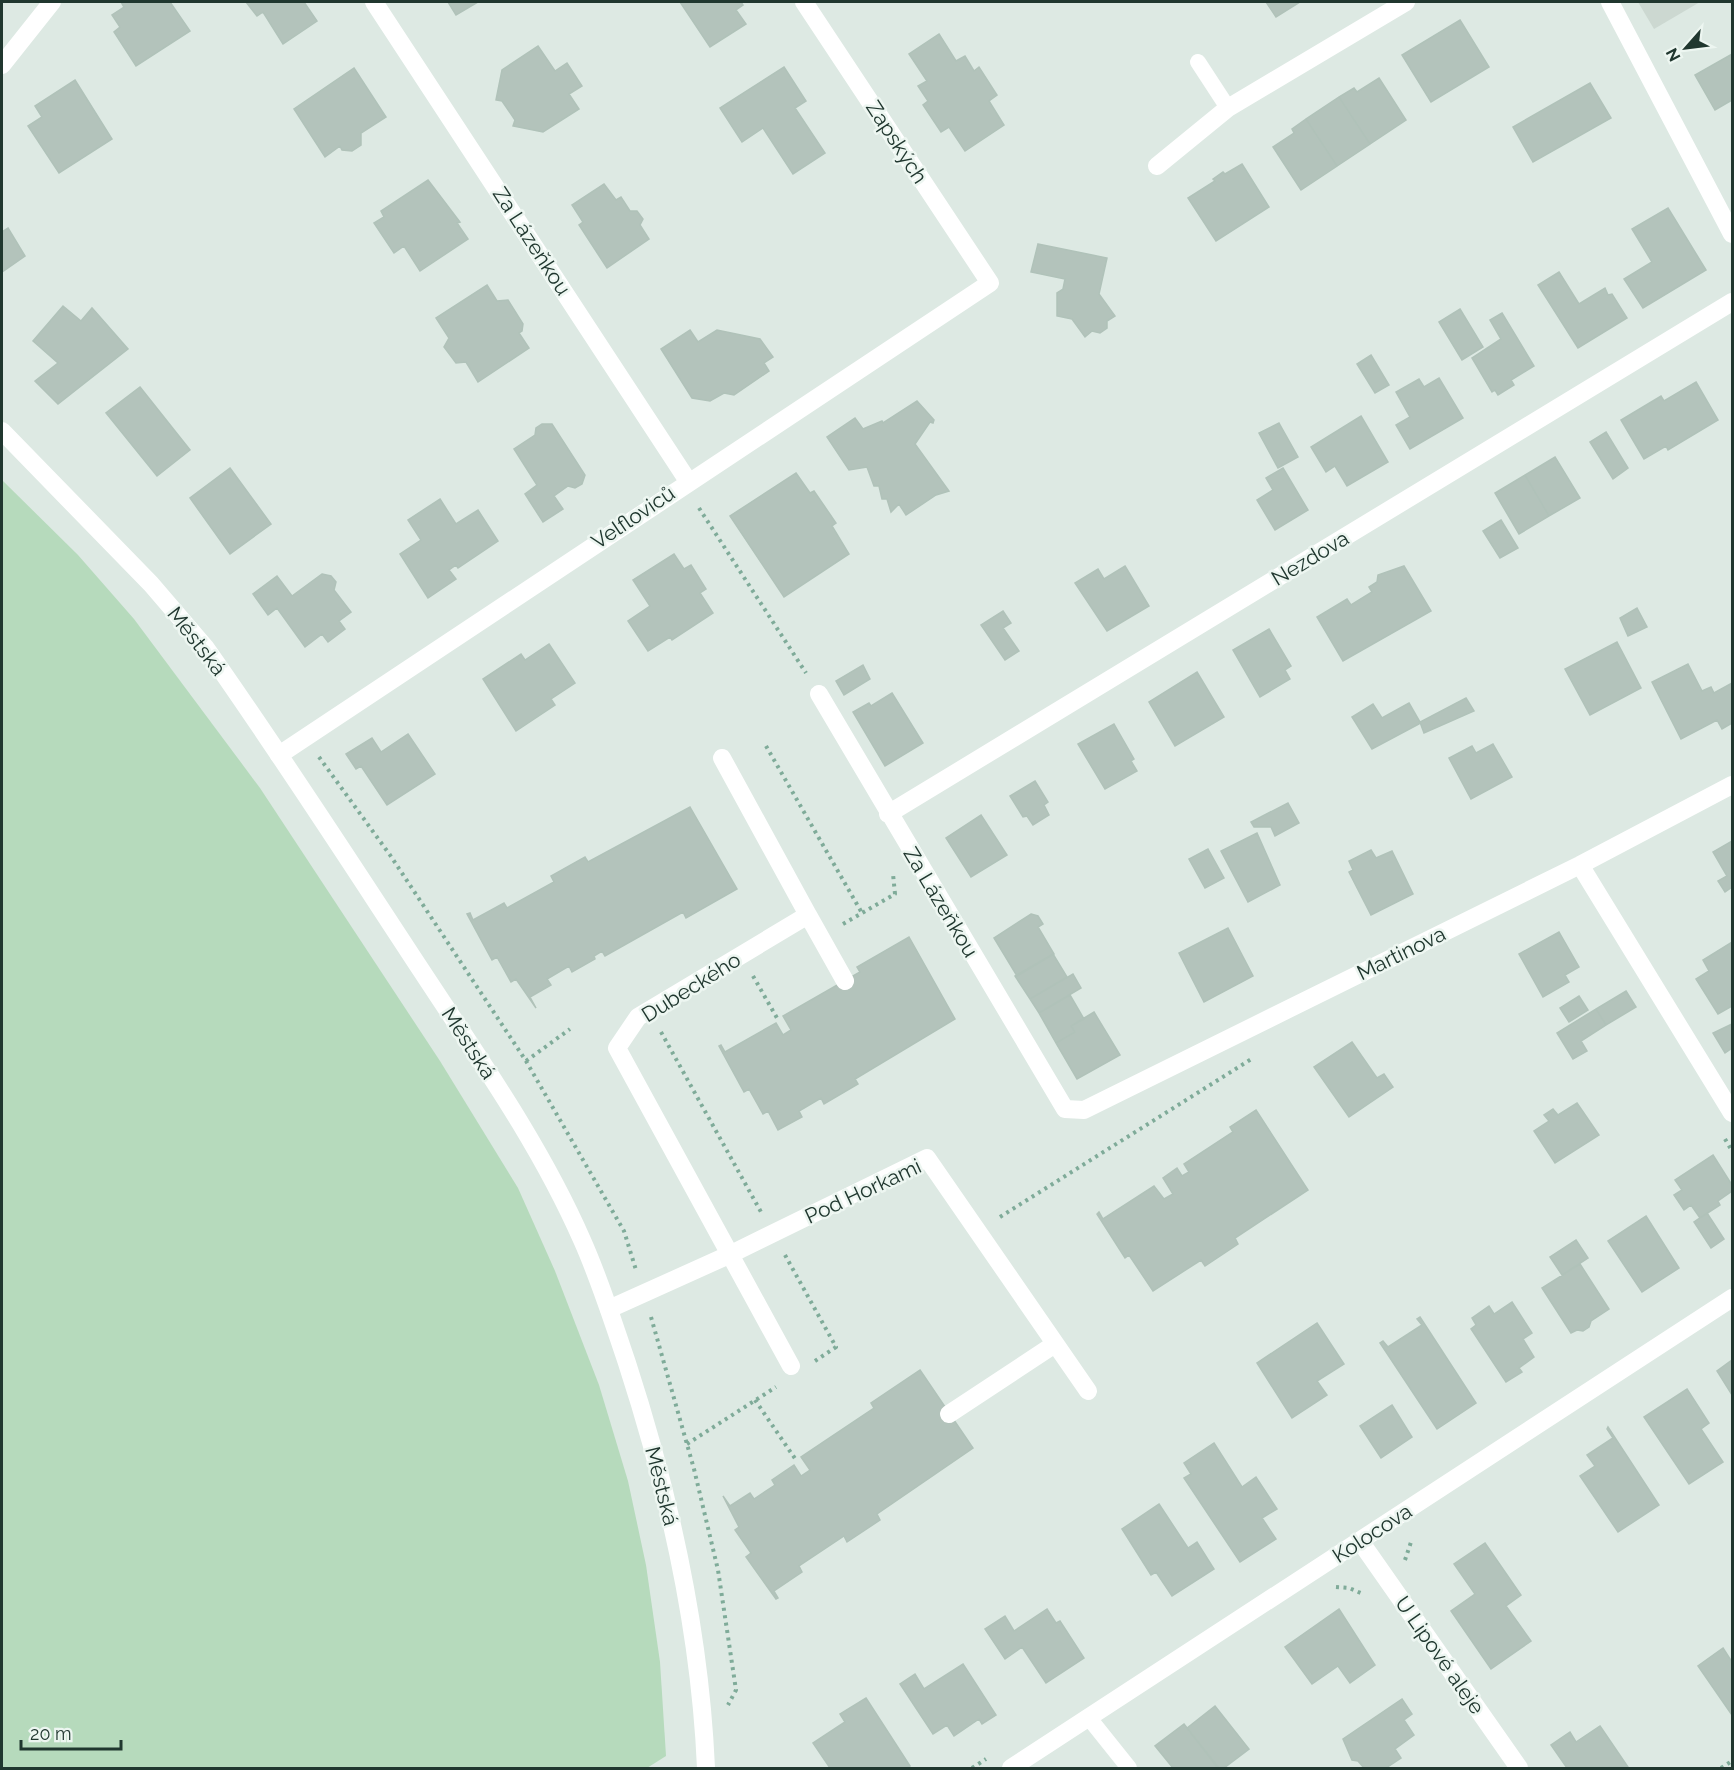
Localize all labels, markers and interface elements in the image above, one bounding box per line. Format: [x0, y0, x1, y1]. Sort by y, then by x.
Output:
north arrow [1656, 18, 1716, 78]
text: N [1662, 45, 1684, 65]
street label: Zapských [861, 96, 933, 188]
street label: Za Lázeňkou [488, 182, 576, 300]
street label: Velfloviců [587, 480, 679, 554]
street label: Nezdova [1267, 525, 1353, 591]
street label: Městská [162, 602, 232, 680]
street label: Za Lázeňkou [898, 842, 984, 962]
street label: Martinova [1353, 921, 1449, 985]
street label: Dubeckého [637, 947, 745, 1027]
street label: Městská [437, 1002, 501, 1084]
street label: Pod Horkami [801, 1153, 925, 1229]
street label: Městská [640, 1444, 684, 1528]
street label: Kolocova [1328, 1498, 1416, 1568]
street label: U Lipové aleje [1390, 1591, 1490, 1719]
scale bar [21, 1713, 122, 1751]
text: 20 m [30, 1723, 72, 1744]

